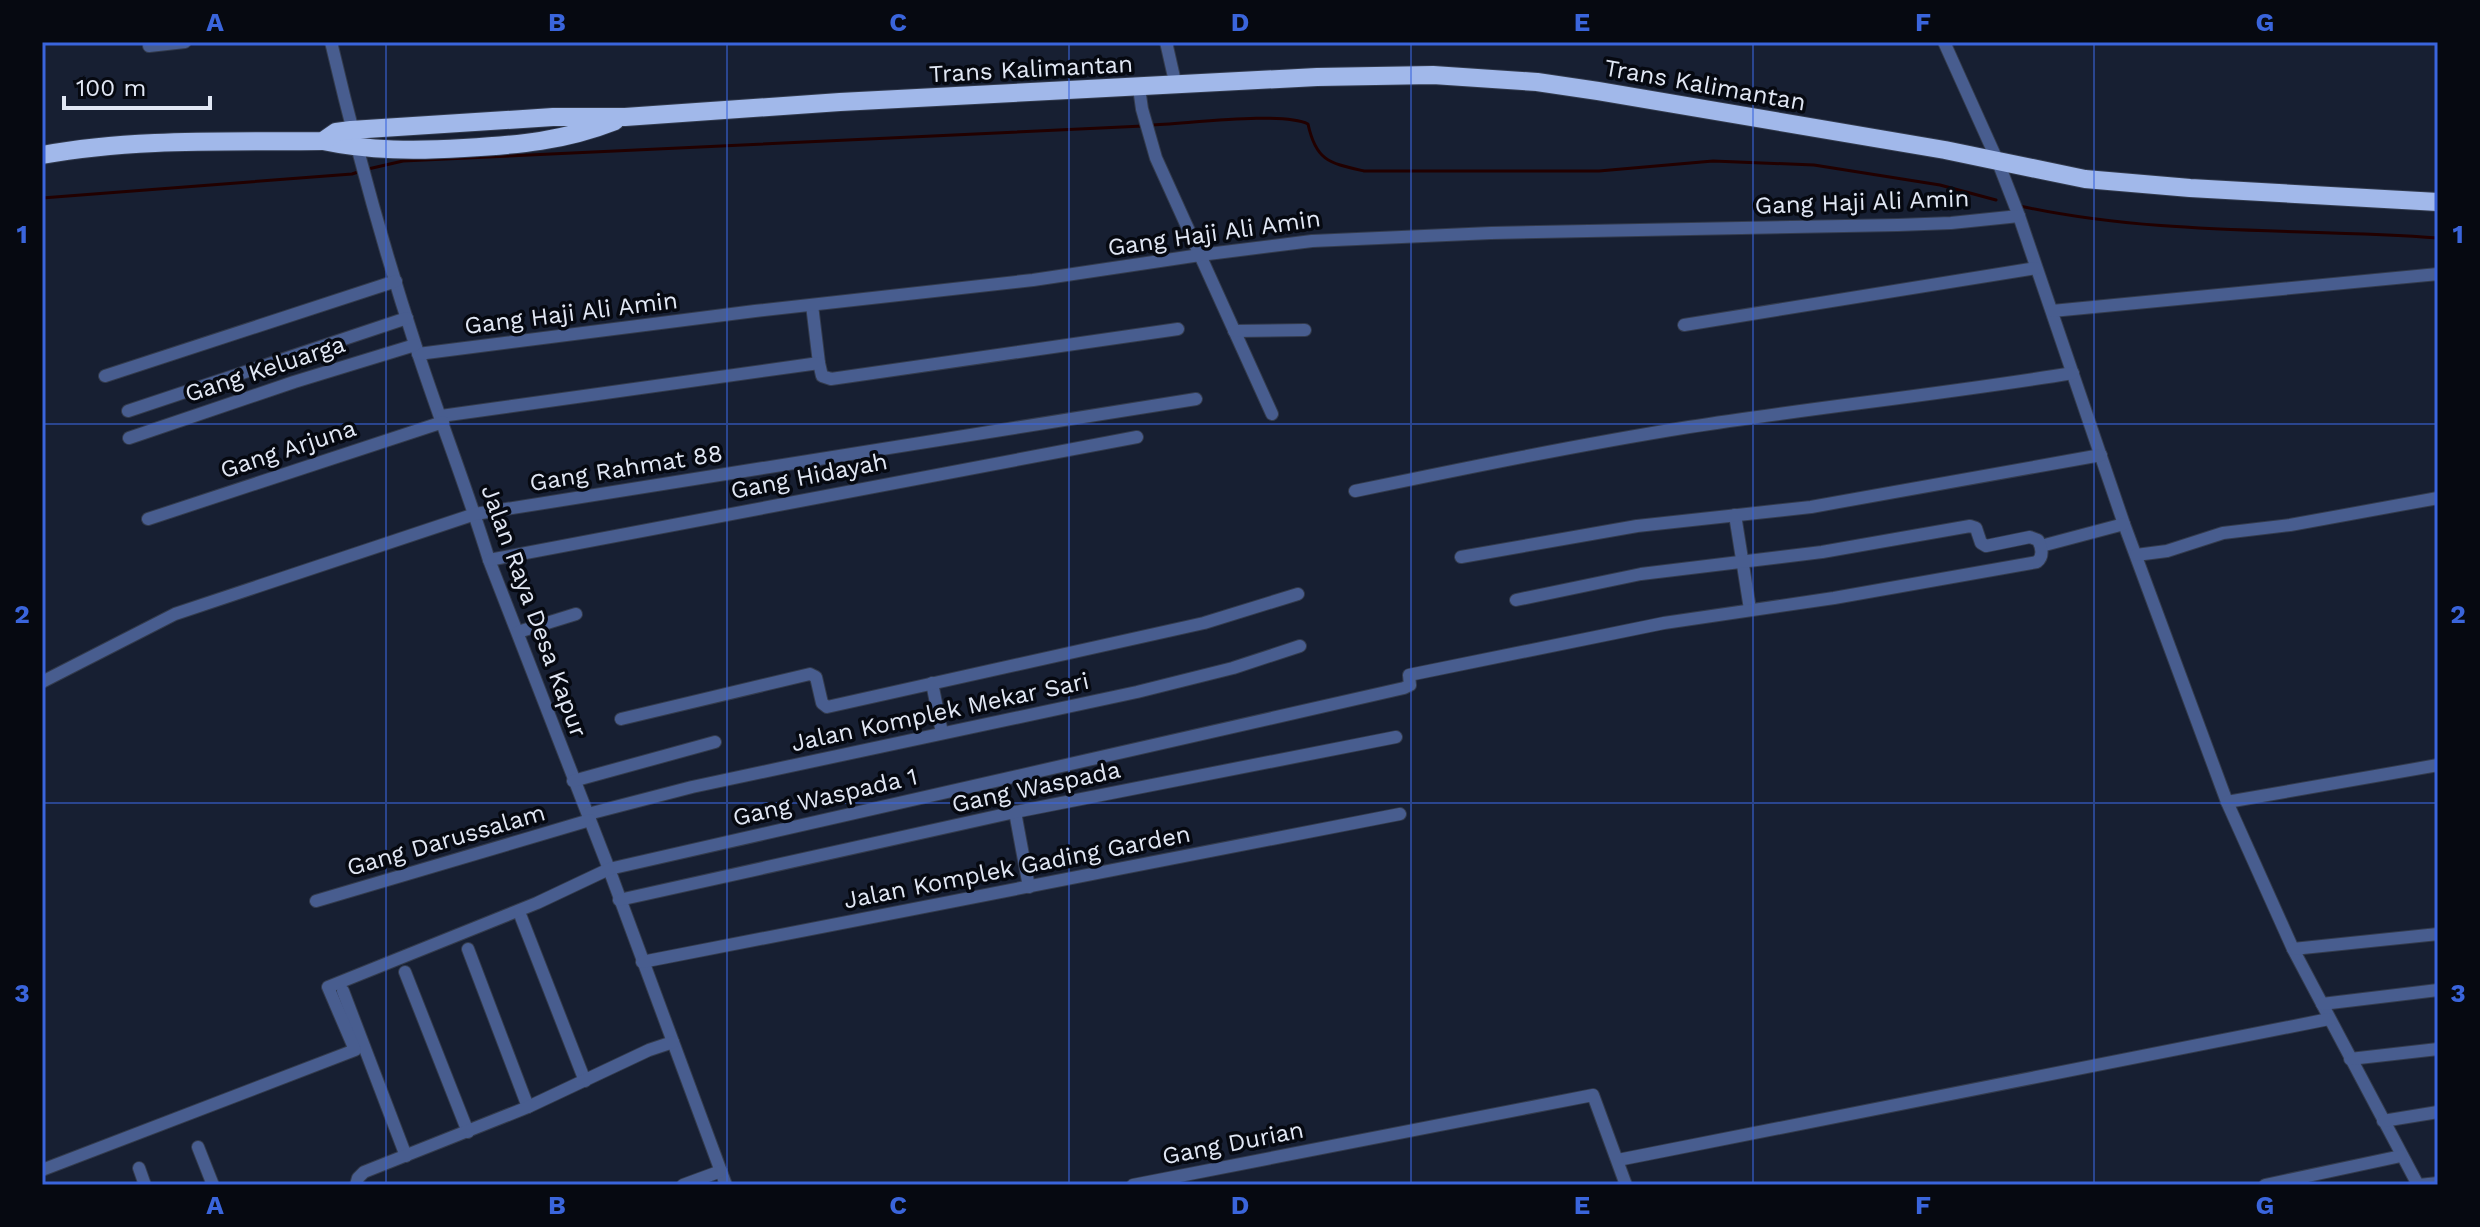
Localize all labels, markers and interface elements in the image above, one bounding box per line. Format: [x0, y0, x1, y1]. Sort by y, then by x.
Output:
text: A [206, 7, 224, 37]
text: B [548, 7, 566, 37]
text: C [889, 7, 907, 37]
text: D [1231, 7, 1249, 37]
text: E [1574, 7, 1590, 37]
text: F [1915, 7, 1931, 37]
text: G [2256, 7, 2274, 37]
street label: Trans Kalimantan [928, 50, 1134, 88]
street label: Trans Kalimantan [1602, 54, 1808, 116]
scale bar [64, 60, 210, 110]
text: 100 m [76, 74, 146, 102]
street label: Gang Haji Ali Amin [1754, 184, 1970, 220]
street label: Gang Haji Ali Amin [1106, 204, 1322, 262]
text: 1 [16, 219, 28, 249]
text: 1 [2452, 219, 2464, 249]
street label: Gang Haji Ali Amin [463, 286, 679, 340]
street label: Gang Keluarga [181, 330, 349, 408]
street label: Gang Arjuna [217, 414, 359, 484]
street label: Gang Rahmat 88 [528, 439, 724, 497]
street label: Gang Hidayah [728, 447, 890, 505]
street label: Jalan Raya Desa Kapur [475, 481, 593, 741]
text: 2 [14, 599, 30, 629]
text: 2 [2450, 599, 2466, 629]
street label: Jalan Komplek Mekar Sari [789, 667, 1091, 757]
street label: Gang Waspada [949, 755, 1123, 819]
street label: Gang Waspada 1 [730, 762, 920, 832]
street label: Gang Darussalam [344, 798, 548, 882]
street label: Jalan Komplek Gading Garden [841, 820, 1193, 914]
text: 3 [14, 978, 30, 1008]
text: 3 [2450, 978, 2466, 1008]
street label: Gang Durian [1160, 1116, 1306, 1170]
text: A [206, 1190, 224, 1220]
text: B [548, 1190, 566, 1220]
text: C [889, 1190, 907, 1220]
text: D [1231, 1190, 1249, 1220]
text: E [1574, 1190, 1590, 1220]
text: F [1915, 1190, 1931, 1220]
text: G [2256, 1190, 2274, 1220]

